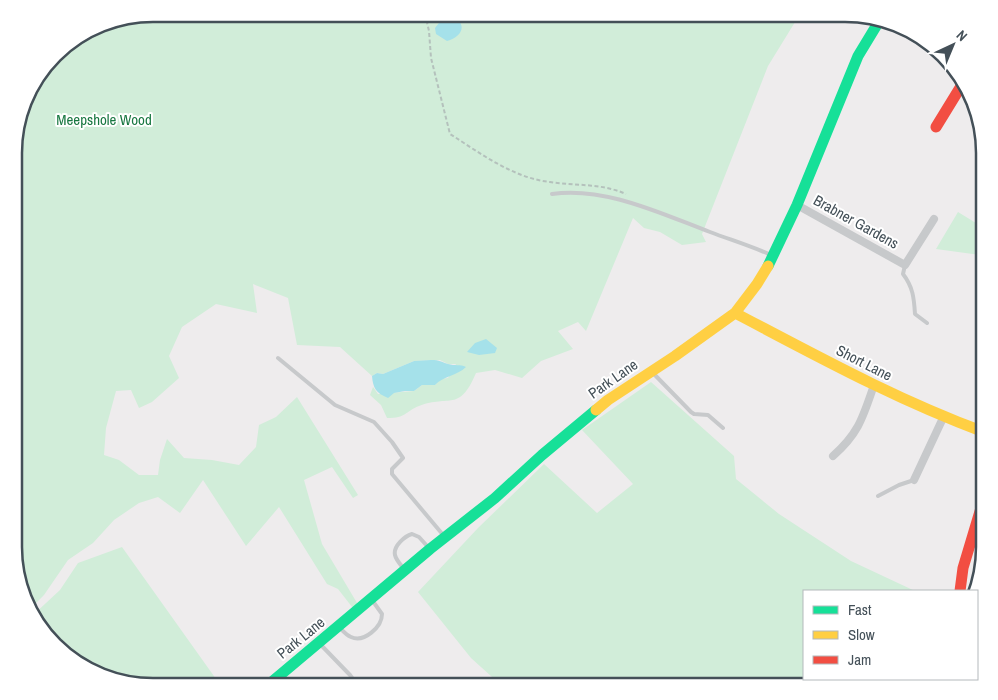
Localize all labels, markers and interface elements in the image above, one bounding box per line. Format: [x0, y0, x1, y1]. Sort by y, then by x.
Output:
north arrow [928, 20, 978, 70]
text: N [953, 26, 971, 45]
park label: Meepshole Wood [56, 109, 152, 130]
street label: Brabner Gardens [810, 190, 903, 254]
street label: Short Lane [833, 340, 896, 386]
street label: Park Lane [584, 354, 642, 403]
legend [803, 590, 978, 680]
text: Fast [848, 599, 872, 620]
street label: Park Lane [272, 612, 329, 663]
text: Slow [848, 624, 875, 645]
text: Jam [848, 649, 871, 670]

